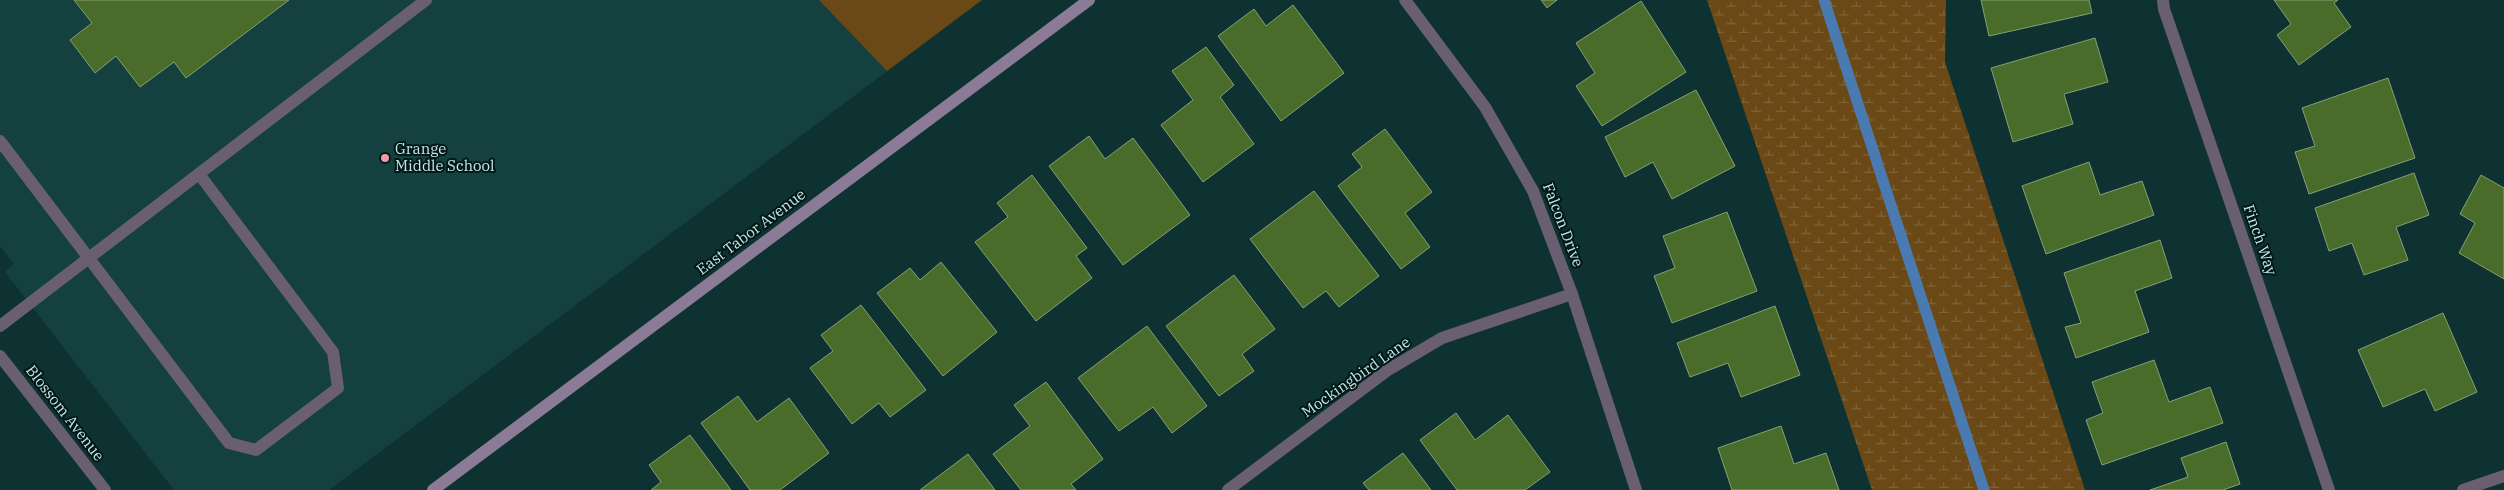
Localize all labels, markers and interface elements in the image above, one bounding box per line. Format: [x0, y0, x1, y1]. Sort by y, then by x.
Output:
place label: Grange Middle School [395, 139, 495, 175]
marker: Grange Middle School [379, 152, 391, 164]
street label: Falcon Drive [1539, 180, 1588, 270]
street label: East Tabor Avenue [692, 184, 809, 279]
street label: Finch Way [2240, 202, 2281, 278]
street label: Mockingbird Lane [1298, 332, 1414, 421]
street label: Blossom Avenue [22, 361, 109, 464]

